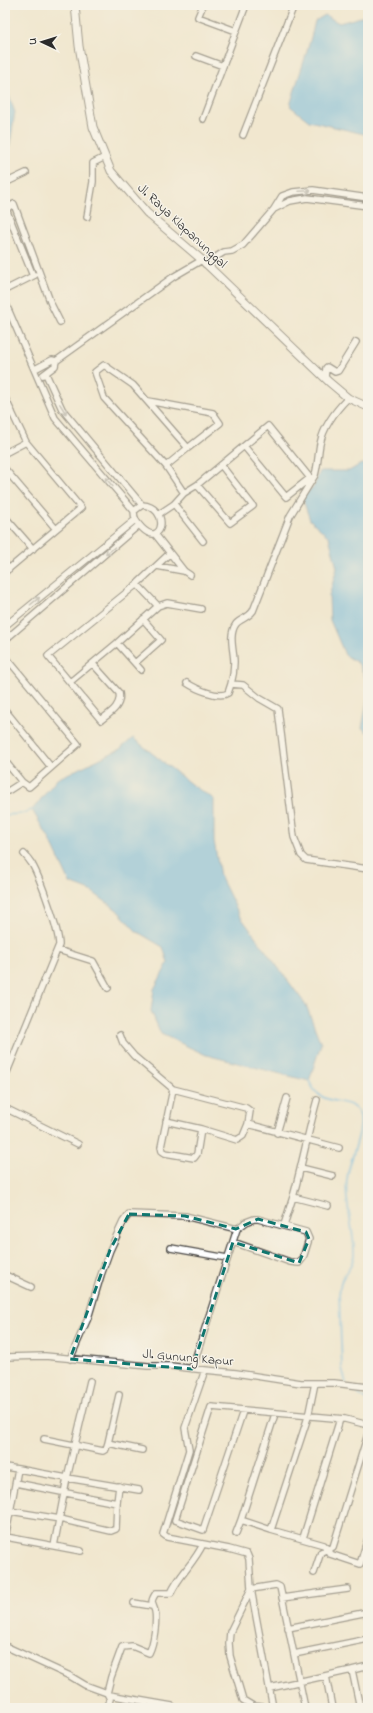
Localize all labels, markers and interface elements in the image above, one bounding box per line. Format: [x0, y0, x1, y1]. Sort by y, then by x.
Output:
north arrow [22, 22, 62, 62]
text: U [25, 37, 41, 45]
street label: Jl. Raya Klapanunggal [132, 179, 231, 274]
one-way arrow [298, 187, 311, 194]
one-way arrow [59, 403, 67, 414]
one-way arrow [105, 476, 114, 487]
one-way arrow [104, 546, 115, 555]
one-way arrow [30, 597, 41, 606]
street label: Jl. Gunung Kapur [142, 1345, 235, 1373]

